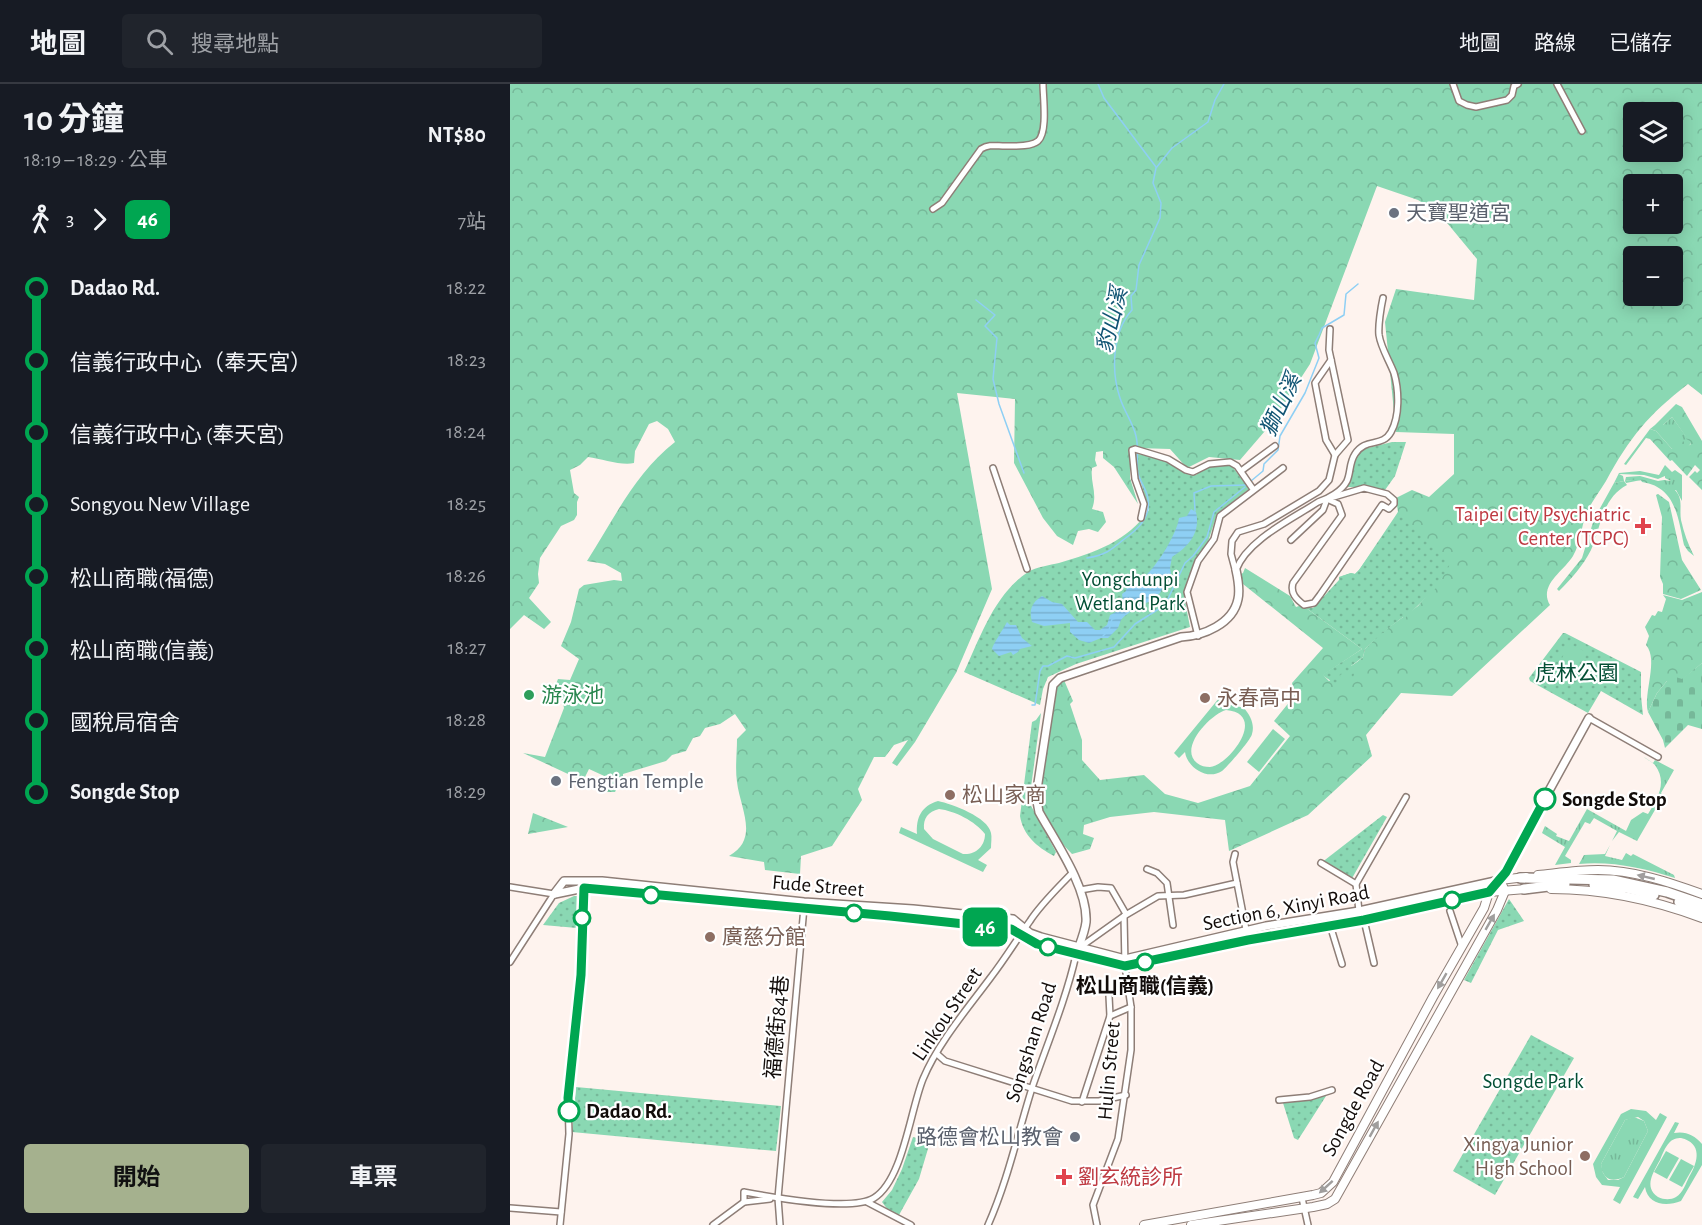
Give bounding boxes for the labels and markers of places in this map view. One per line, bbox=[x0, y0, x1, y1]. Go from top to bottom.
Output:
place label: 天寶聖道宮 bbox=[1406, 202, 1511, 224]
marker: 天寶聖道宮 bbox=[1387, 206, 1401, 220]
place label: Taipei City Psychiatric Center (TCPC) bbox=[1455, 504, 1630, 549]
marker: Taipei City Psychiatric Center (TCPC) bbox=[1634, 517, 1652, 535]
place label: 游泳池 bbox=[541, 684, 604, 706]
place label: 永春高中 bbox=[1217, 687, 1301, 709]
marker: 游泳池 bbox=[522, 688, 536, 702]
marker: 永春高中 bbox=[1198, 691, 1212, 705]
place label: Fengtian Temple bbox=[568, 771, 704, 792]
marker: Fengtian Temple bbox=[549, 774, 563, 788]
place label: 松山家商 bbox=[962, 784, 1046, 806]
marker: 松山家商 bbox=[943, 788, 957, 802]
marker: Songde Stop bbox=[1534, 788, 1556, 810]
place label: Songde Stop bbox=[1562, 789, 1667, 810]
unlabelled marker bbox=[642, 886, 660, 904]
unlabelled marker bbox=[1443, 891, 1461, 909]
unlabelled marker bbox=[845, 904, 863, 922]
unlabelled marker bbox=[573, 909, 591, 927]
place label: 廣慈分館 bbox=[722, 925, 806, 948]
marker: 廣慈分館 bbox=[703, 930, 717, 944]
unlabelled marker bbox=[1039, 938, 1057, 956]
marker: 松山商職(信義) bbox=[1136, 953, 1154, 971]
place label: 松山商職(信義) bbox=[1076, 974, 1214, 997]
marker: Dadao Rd. bbox=[558, 1100, 580, 1122]
place label: Dadao Rd. bbox=[586, 1101, 672, 1122]
place label: 路德會松山教會 bbox=[916, 1126, 1063, 1148]
marker: 路德會松山教會 bbox=[1068, 1130, 1082, 1144]
place label: Xingya Junior High School bbox=[1463, 1134, 1573, 1179]
marker: Xingya Junior High School bbox=[1578, 1149, 1592, 1163]
place label: 劉玄統診所 bbox=[1078, 1166, 1183, 1188]
marker: 劉玄統診所 bbox=[1055, 1168, 1073, 1186]

